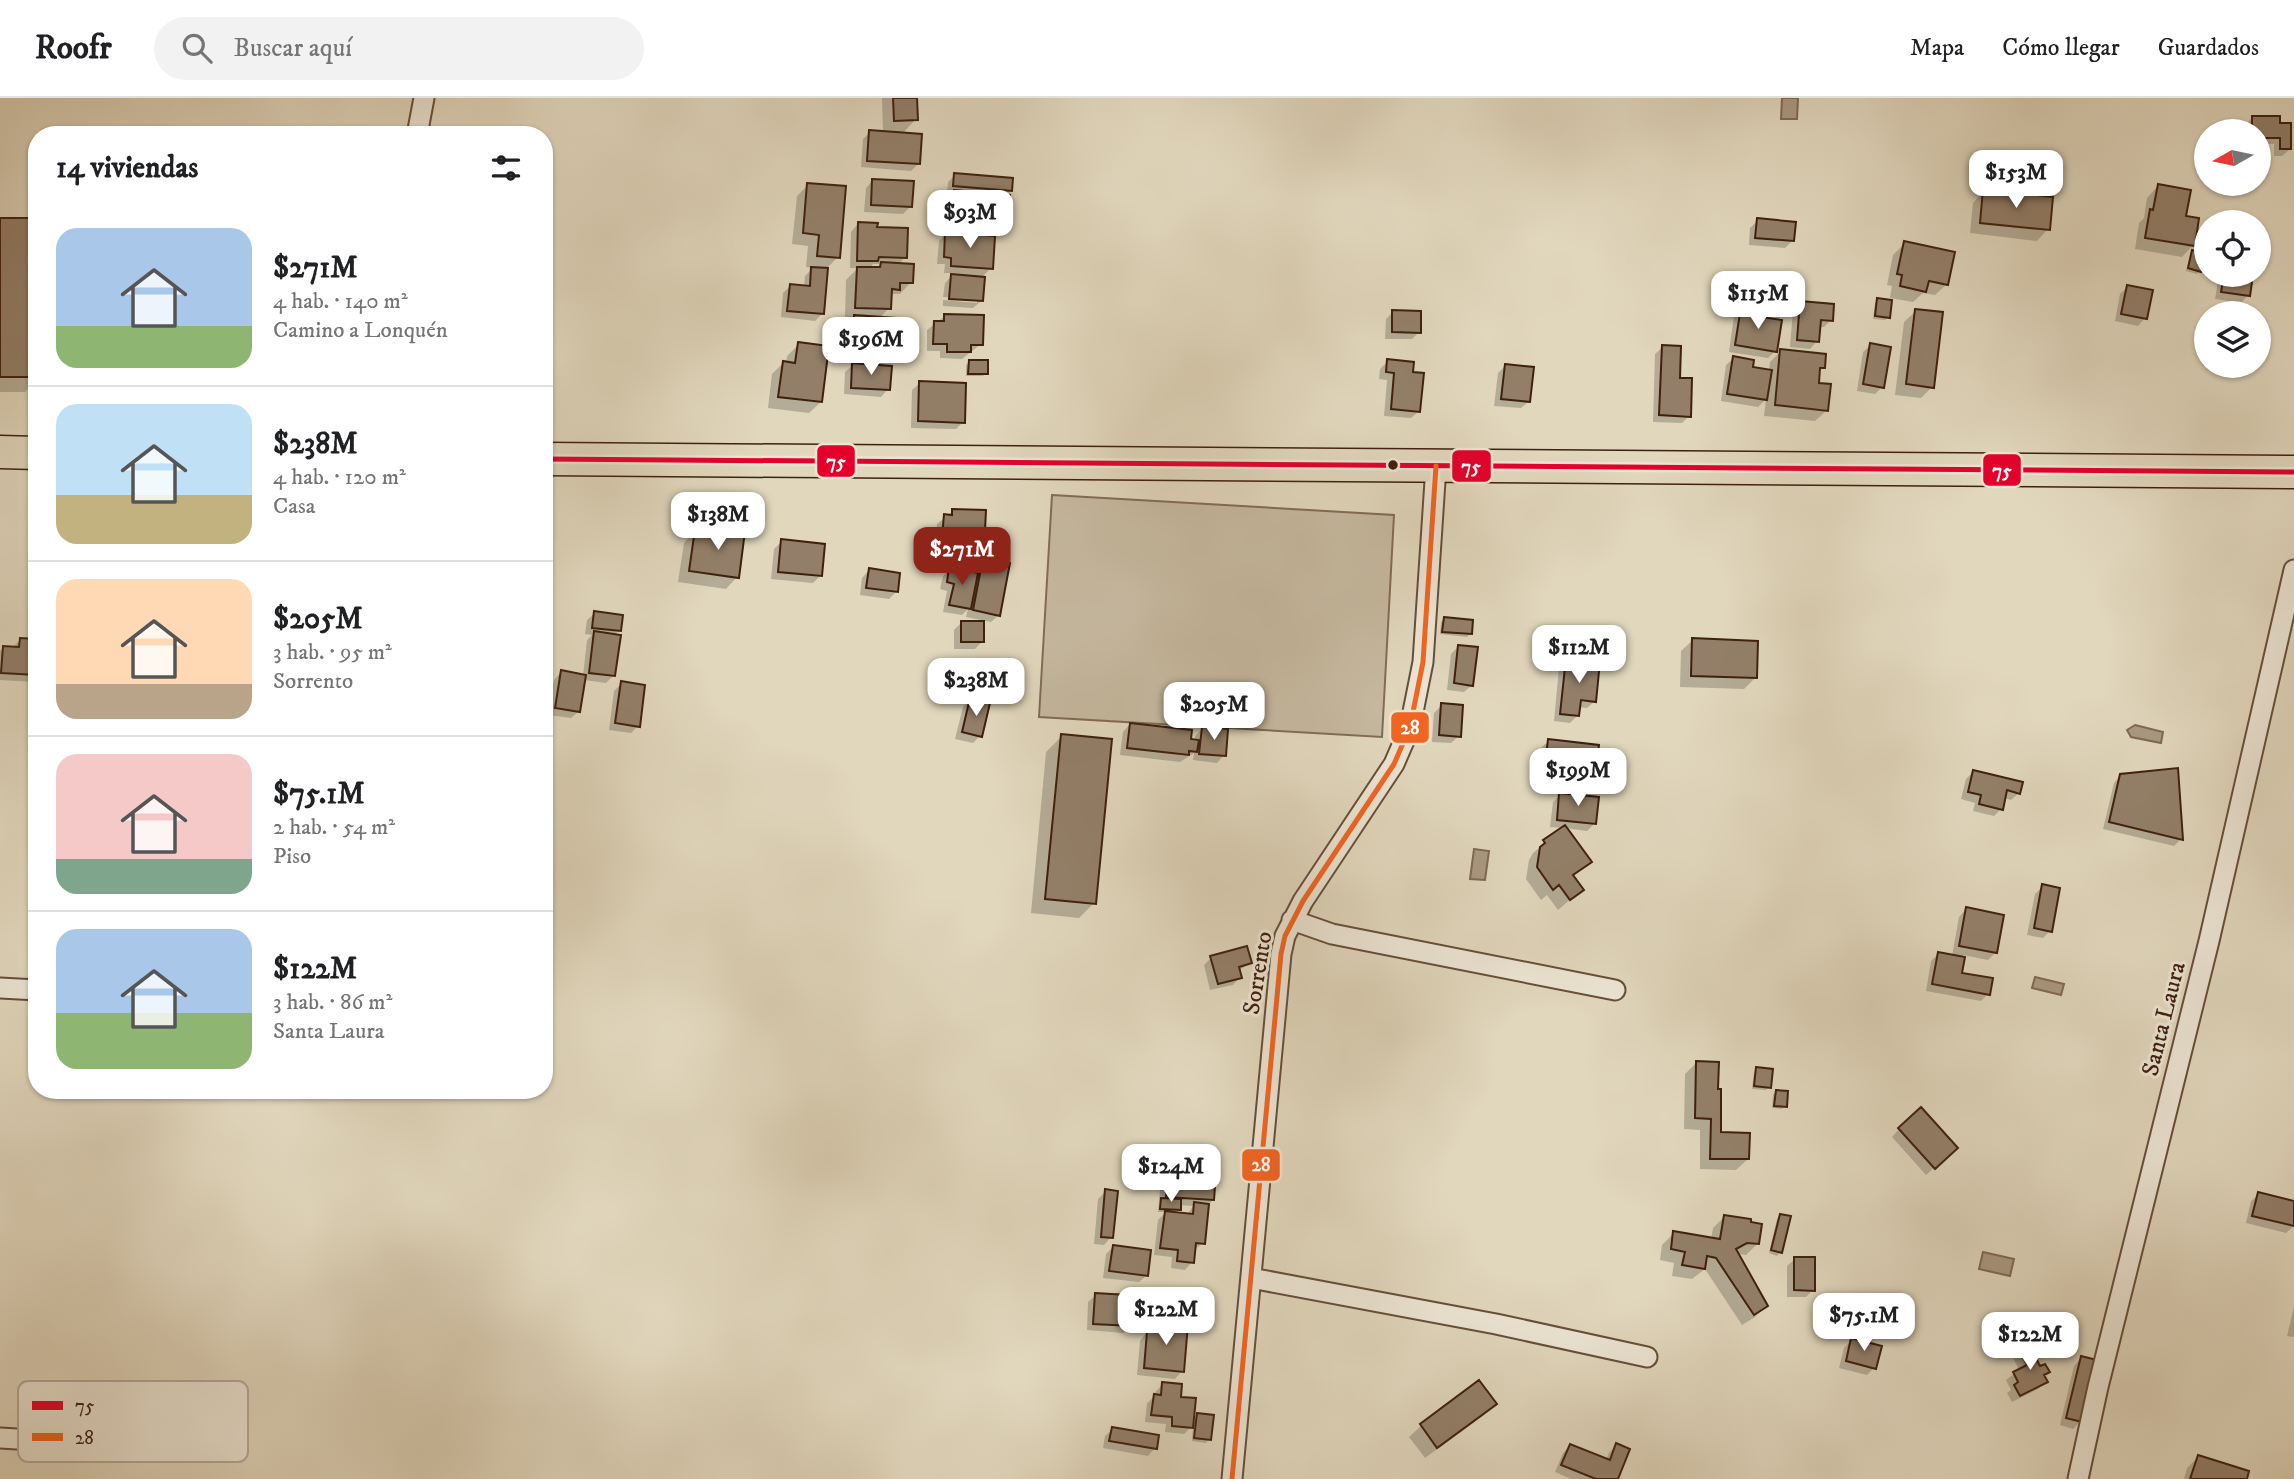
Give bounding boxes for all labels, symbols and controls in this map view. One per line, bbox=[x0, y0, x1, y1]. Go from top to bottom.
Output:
search box bbox=[154, 17, 644, 80]
text: Roofr bbox=[35, 28, 112, 69]
icon: search bbox=[178, 29, 216, 67]
text: Buscar aquí bbox=[234, 32, 352, 65]
text: Mapa bbox=[1910, 33, 1964, 63]
text: Cómo llegar bbox=[2002, 33, 2120, 63]
text: Guardados bbox=[2158, 33, 2259, 63]
north arrow bbox=[2194, 119, 2272, 196]
map controls bbox=[2194, 119, 2271, 378]
icon: filters bbox=[487, 149, 525, 187]
text: 14 viviendas bbox=[56, 150, 198, 187]
pin: $153M bbox=[1967, 150, 2065, 210]
text: $153M bbox=[1985, 158, 2047, 187]
pin: $93M bbox=[929, 190, 1011, 250]
text: $93M bbox=[943, 198, 997, 227]
button: locate bbox=[2194, 210, 2271, 287]
text: $271M bbox=[273, 250, 358, 287]
icon: home bbox=[112, 256, 196, 340]
pin: $115M bbox=[1709, 272, 1807, 331]
text: $115M bbox=[1727, 279, 1789, 308]
text: 4 hab. · 140 m² bbox=[273, 287, 408, 316]
button: layers bbox=[2194, 301, 2271, 378]
text: Camino a Lonquén bbox=[273, 316, 448, 345]
pin: $196M bbox=[822, 317, 920, 377]
text: $196M bbox=[838, 325, 904, 354]
text: $238M bbox=[273, 426, 358, 463]
icon: home bbox=[112, 432, 196, 516]
line badge: 75 bbox=[816, 444, 856, 478]
line badge: 75 bbox=[1451, 449, 1492, 483]
text: 75 bbox=[826, 451, 846, 474]
line badge: 75 bbox=[1982, 453, 2022, 487]
text: 75 bbox=[1461, 456, 1481, 479]
unlabelled marker bbox=[1386, 458, 1400, 472]
text: 75 bbox=[1992, 460, 2012, 483]
text: 4 hab. · 120 m² bbox=[273, 463, 406, 492]
text: Casa bbox=[273, 492, 316, 521]
pin: $138M bbox=[669, 492, 767, 552]
text: $138M bbox=[687, 500, 749, 529]
pin: $271M bbox=[913, 528, 1011, 587]
text: $271M bbox=[930, 535, 994, 564]
text: $205M bbox=[273, 601, 363, 638]
icon: home bbox=[112, 607, 196, 691]
pin: $112M bbox=[1530, 626, 1628, 685]
text: $112M bbox=[1548, 633, 1610, 662]
text: 3 hab. · 95 m² bbox=[273, 638, 392, 667]
pin: $238M bbox=[927, 658, 1025, 718]
text: $238M bbox=[944, 666, 1008, 695]
text: Sorrento bbox=[273, 667, 353, 696]
pin: $205M bbox=[1165, 682, 1263, 742]
text: $205M bbox=[1180, 690, 1248, 719]
line badge: 28 bbox=[1390, 711, 1430, 744]
text: 28 bbox=[1401, 717, 1420, 740]
pin: $199M bbox=[1529, 748, 1627, 808]
text: $199M bbox=[1546, 756, 1610, 785]
text: $75.1M bbox=[273, 776, 365, 813]
icon: home bbox=[112, 782, 196, 866]
text: 2 hab. · 54 m² bbox=[273, 813, 395, 842]
text: Piso bbox=[273, 842, 311, 871]
street label: Sorrento bbox=[1237, 929, 1279, 1017]
text: $122M bbox=[273, 951, 357, 988]
icon: home bbox=[112, 957, 196, 1041]
street label: Santa Laura bbox=[2135, 958, 2193, 1079]
text: 3 hab. · 86 m² bbox=[273, 988, 392, 1017]
text: Santa Laura bbox=[273, 1017, 385, 1046]
pin: $124M bbox=[1122, 1144, 1220, 1204]
line badge: 28 bbox=[1241, 1148, 1281, 1182]
text: $124M bbox=[1138, 1152, 1204, 1181]
text: 28 bbox=[1252, 1154, 1271, 1177]
pin: $122M bbox=[1117, 1288, 1215, 1347]
pin: $75.1M bbox=[1807, 1294, 1921, 1353]
text: $122M bbox=[1134, 1295, 1198, 1324]
text: $75.1M bbox=[1829, 1301, 1899, 1330]
pin: $122M bbox=[1981, 1312, 2079, 1372]
text: $122M bbox=[1998, 1320, 2062, 1349]
legend bbox=[18, 1381, 248, 1462]
text: 75 bbox=[75, 1395, 95, 1418]
text: 28 bbox=[75, 1427, 94, 1450]

